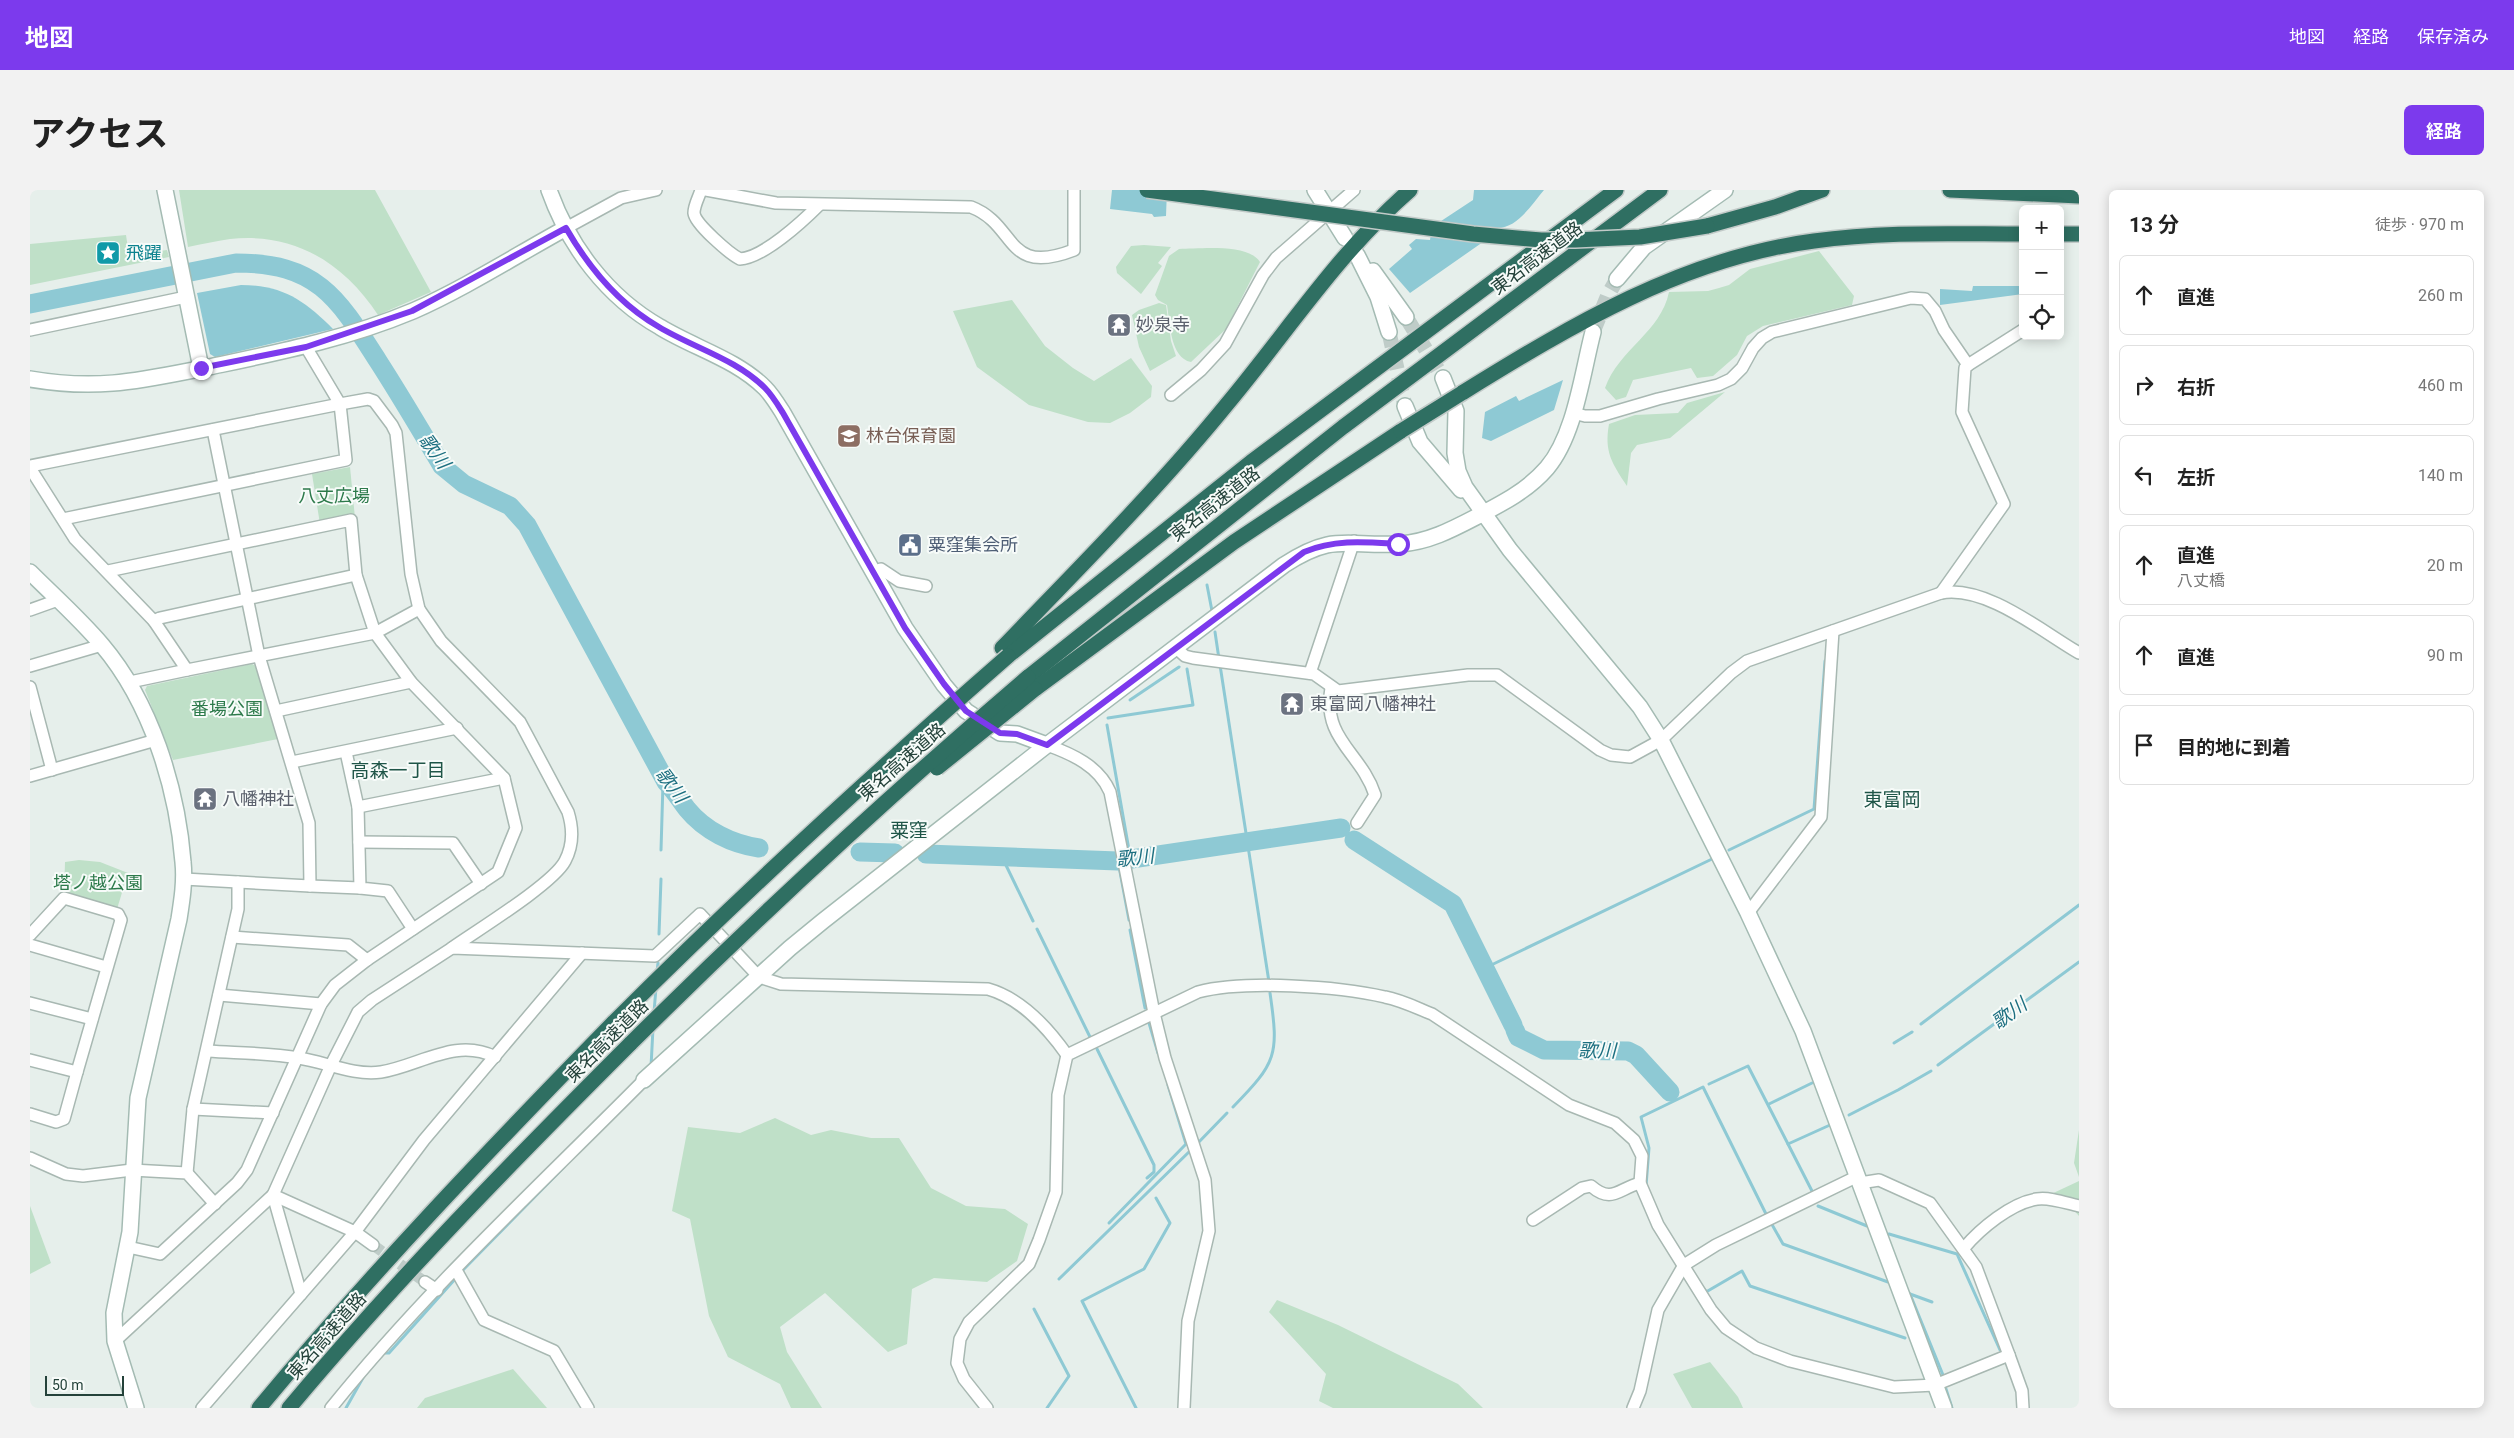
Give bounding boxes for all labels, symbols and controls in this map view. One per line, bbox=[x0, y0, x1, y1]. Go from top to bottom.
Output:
text: 地図 bbox=[25, 24, 73, 52]
text: 地図 bbox=[2289, 26, 2325, 47]
text: 経路 bbox=[2353, 26, 2389, 47]
text: 保存済み bbox=[2417, 26, 2489, 47]
button: 経路 bbox=[2404, 105, 2484, 155]
text: アクセス bbox=[30, 114, 168, 155]
map controls bbox=[2019, 205, 2064, 340]
button: + bbox=[2019, 205, 2064, 250]
text: 13 分 bbox=[2129, 213, 2179, 237]
text: 徒歩 · 970 m bbox=[2375, 215, 2464, 234]
street label: 東名高速道路 bbox=[1487, 217, 1586, 298]
place icon: 飛躍 bbox=[95, 240, 121, 266]
place label: 飛躍 bbox=[126, 242, 162, 263]
button: − bbox=[2019, 250, 2064, 295]
icon: ahead bbox=[2130, 281, 2158, 309]
text: 直進 bbox=[2177, 286, 2215, 309]
text: 260 m bbox=[2418, 286, 2463, 305]
button: locate bbox=[2019, 295, 2064, 340]
temple icon: 妙泉寺 bbox=[1106, 312, 1132, 338]
place label: 妙泉寺 bbox=[1136, 314, 1190, 335]
route end bbox=[190, 357, 213, 380]
icon: right bbox=[2130, 371, 2158, 399]
text: 右折 bbox=[2177, 376, 2215, 399]
text: 460 m bbox=[2418, 376, 2463, 395]
school or university icon: 林台保育園 bbox=[836, 423, 862, 449]
place label: 林台保育園 bbox=[866, 425, 956, 446]
water label: 歌川 bbox=[414, 429, 456, 475]
icon: left bbox=[2130, 461, 2158, 489]
street label: 東名高速道路 bbox=[1166, 462, 1264, 545]
text: 左折 bbox=[2177, 466, 2215, 489]
text: 140 m bbox=[2418, 466, 2463, 485]
park label: 八丈広場 bbox=[298, 485, 370, 506]
public building icon: 粟窪集会所 bbox=[897, 532, 923, 558]
route start bbox=[1387, 533, 1410, 556]
place label: 粟窪集会所 bbox=[928, 534, 1018, 555]
text: 直進 bbox=[2177, 544, 2215, 567]
icon: ahead bbox=[2130, 551, 2158, 579]
text: 20 m bbox=[2427, 556, 2463, 575]
text: 八丈橋 bbox=[2177, 571, 2225, 590]
icon: ahead bbox=[2130, 641, 2158, 669]
text: 直進 bbox=[2177, 646, 2215, 669]
text: 90 m bbox=[2427, 646, 2463, 665]
temple icon: 東富岡八幡神社 bbox=[1279, 691, 1305, 717]
place label: 東富岡八幡神社 bbox=[1310, 693, 1436, 714]
park label: 番場公園 bbox=[191, 698, 263, 719]
street label: 東名高速道路 bbox=[854, 718, 949, 805]
icon: arrive bbox=[2130, 731, 2158, 759]
text: 目的地に到着 bbox=[2177, 736, 2291, 759]
district label: 高森一丁目 bbox=[350, 759, 446, 782]
water label: 歌川 bbox=[651, 763, 693, 809]
temple icon: 八幡神社 bbox=[192, 786, 218, 812]
place label: 八幡神社 bbox=[222, 788, 294, 809]
district label: 東富岡 bbox=[1863, 788, 1921, 811]
district label: 粟窪 bbox=[890, 819, 928, 842]
water label: 歌川 bbox=[1115, 844, 1157, 871]
park label: 塔ノ越公園 bbox=[53, 872, 143, 893]
water label: 歌川 bbox=[1987, 992, 2033, 1034]
street label: 東名高速道路 bbox=[561, 995, 652, 1086]
water label: 歌川 bbox=[1578, 1039, 1618, 1062]
street label: 東名高速道路 bbox=[283, 1288, 370, 1383]
scale bar bbox=[45, 1373, 124, 1396]
text: 50 m bbox=[52, 1377, 84, 1393]

